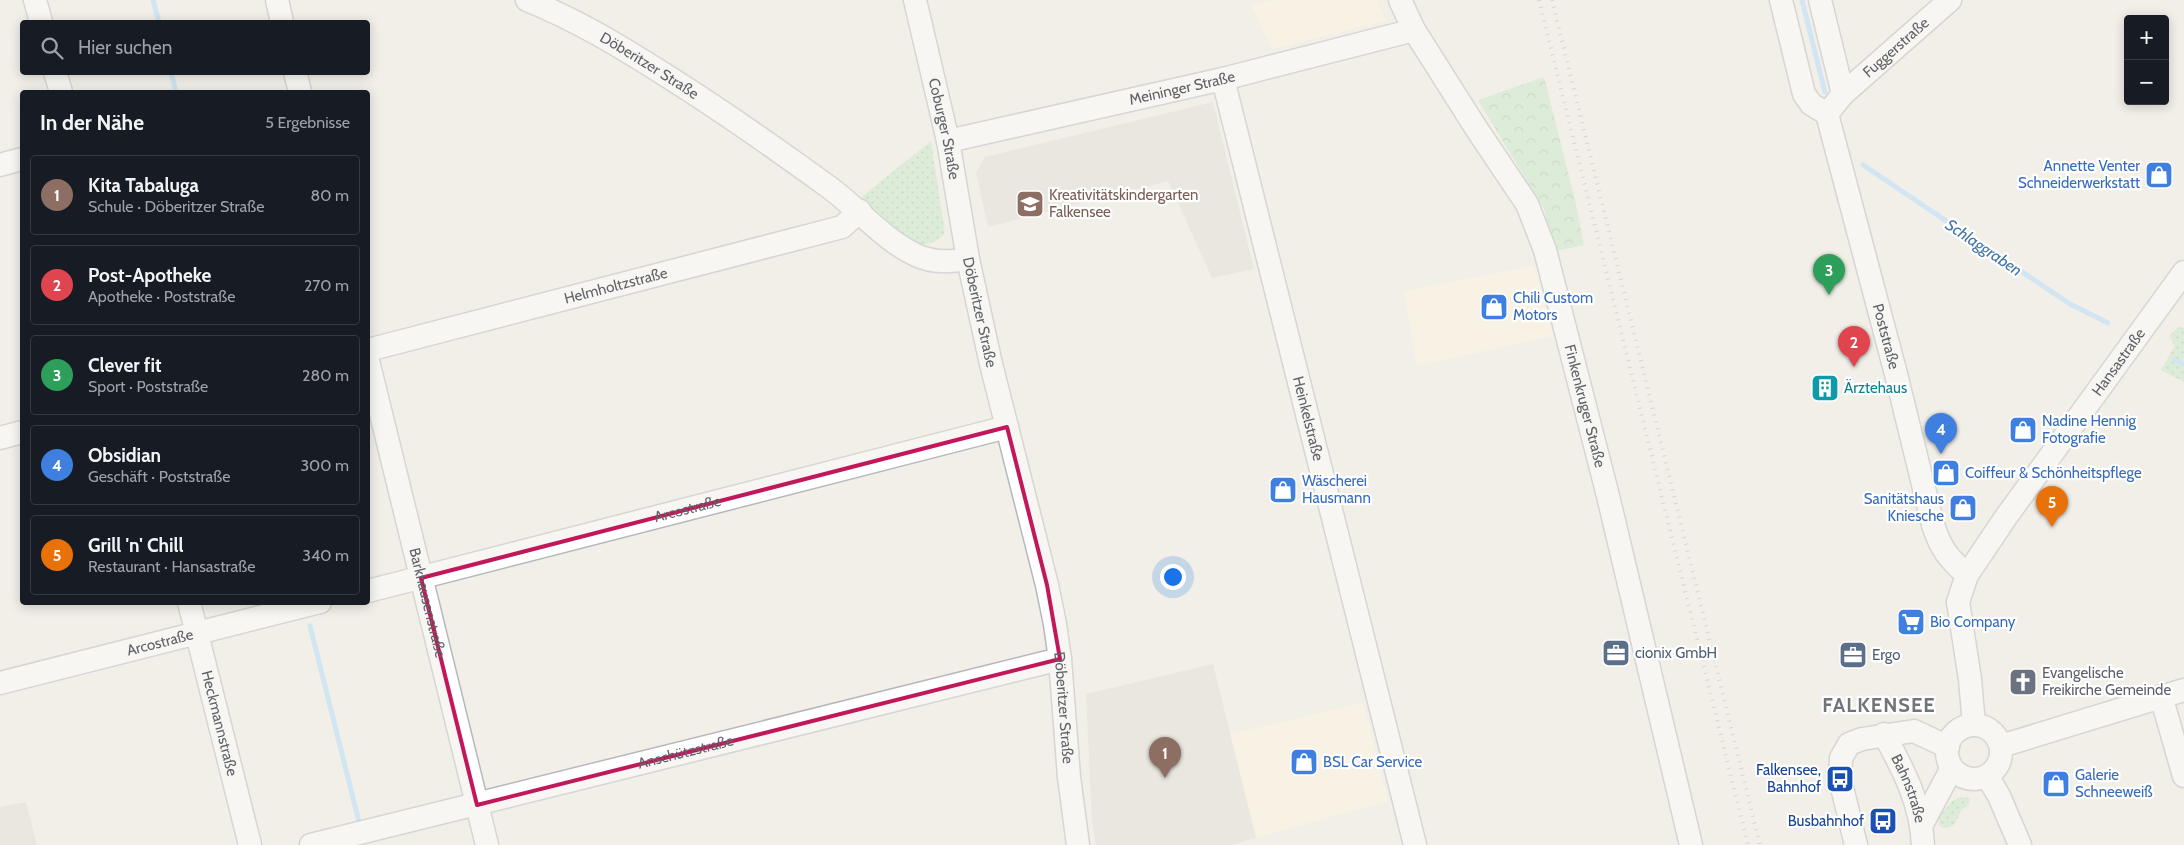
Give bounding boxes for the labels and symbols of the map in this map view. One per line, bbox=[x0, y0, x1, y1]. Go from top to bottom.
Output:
street label: Fuggerstraße bbox=[1859, 14, 1933, 81]
street label: Döberitzer Straße bbox=[597, 28, 702, 103]
street label: Meininger Straße bbox=[1128, 67, 1237, 109]
street label: Coburger Straße bbox=[925, 76, 963, 181]
place label: Annette Venter Schneiderwerkstatt bbox=[2018, 157, 2140, 192]
shop icon: Annette Venter Schneiderwerkstatt bbox=[2144, 160, 2174, 190]
place label: Kreativitätskindergarten Falkensee bbox=[1049, 186, 1198, 221]
school or university icon: Kreativitätskindergarten Falkensee bbox=[1015, 189, 1045, 219]
water label: Schlaggraben bbox=[1942, 215, 2025, 280]
pin: 3 bbox=[1813, 254, 1845, 295]
street label: Döberitzer Straße bbox=[959, 255, 1001, 369]
street label: Helmholtzstraße bbox=[562, 264, 670, 308]
place label: Chili Custom Motors bbox=[1513, 289, 1593, 324]
shop icon: Chili Custom Motors bbox=[1479, 292, 1509, 322]
street label: Poststraße bbox=[1869, 302, 1903, 372]
street label: Hansastraße bbox=[2088, 325, 2149, 399]
pin: 2 bbox=[1838, 326, 1870, 367]
street label: Finkenkruger Straße bbox=[1561, 343, 1609, 470]
building icon: Ärztehaus bbox=[1810, 373, 1840, 403]
street label: Heinkelstraße bbox=[1289, 374, 1327, 463]
place label: Ärztehaus bbox=[1844, 379, 1907, 397]
place label: Nadine Hennig Fotografie bbox=[2042, 412, 2137, 447]
pin: 4 bbox=[1925, 413, 1957, 454]
shop icon: Nadine Hennig Fotografie bbox=[2008, 415, 2038, 445]
shop icon: Coiffeur & Schönheitspflege bbox=[1931, 458, 1961, 488]
place label: Coiffeur & Schönheitspflege bbox=[1965, 464, 2142, 482]
place label: Wäscherei Hausmann bbox=[1302, 472, 1371, 507]
shop icon: Wäscherei Hausmann bbox=[1268, 475, 1298, 505]
pin: 5 bbox=[2036, 486, 2068, 527]
place label: Sanitätshaus Kniesche bbox=[1864, 490, 1944, 525]
street label: Arcostraße bbox=[652, 492, 723, 526]
shop icon: Sanitätshaus Kniesche bbox=[1948, 493, 1978, 523]
street label: Barkhausenstraße bbox=[405, 546, 450, 660]
your location bbox=[1160, 564, 1186, 590]
supermarket icon: Bio Company bbox=[1896, 607, 1926, 637]
place label: Bio Company bbox=[1930, 613, 2016, 631]
street label: Arcostraße bbox=[125, 625, 196, 660]
office icon: cionix GmbH bbox=[1601, 638, 1631, 668]
office icon: Ergo bbox=[1838, 640, 1868, 670]
place label: cionix GmbH bbox=[1635, 644, 1717, 662]
place label: Ergo bbox=[1872, 646, 1901, 664]
street label: Döberitzer Straße bbox=[1050, 650, 1077, 765]
place label: Evangelische Freikirche Gemeinde bbox=[2042, 664, 2171, 699]
church icon: Evangelische Freikirche Gemeinde bbox=[2008, 667, 2038, 697]
street label: Heckmannstraße bbox=[198, 669, 241, 778]
district label: FALKENSEE bbox=[1822, 693, 1936, 717]
street label: Anschützstraße bbox=[636, 731, 736, 773]
pin: 1 bbox=[1149, 737, 1181, 778]
shop icon: BSL Car Service bbox=[1289, 747, 1319, 777]
street label: Bahnstraße bbox=[1887, 751, 1929, 825]
place label: BSL Car Service bbox=[1323, 753, 1423, 771]
place label: Falkensee, Bahnhof bbox=[1756, 761, 1821, 796]
bus stop icon: Falkensee, Bahnhof bbox=[1825, 764, 1855, 794]
place label: Galerie Schneeweiß bbox=[2075, 766, 2153, 801]
shop icon: Galerie Schneeweiß bbox=[2041, 769, 2071, 799]
bus stop icon: Busbahnhof bbox=[1868, 806, 1898, 836]
place label: Busbahnhof bbox=[1788, 812, 1864, 830]

